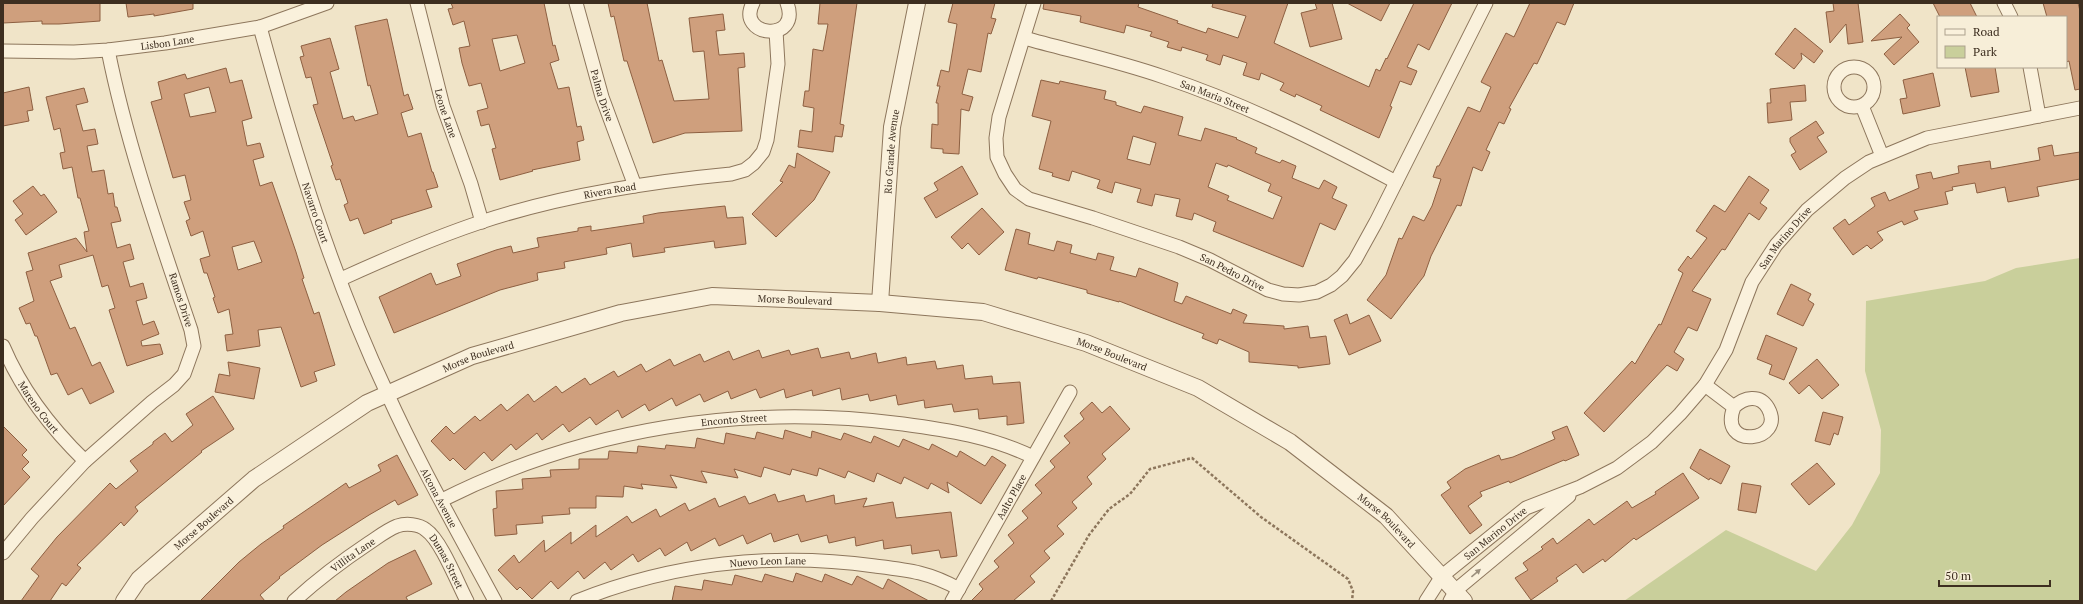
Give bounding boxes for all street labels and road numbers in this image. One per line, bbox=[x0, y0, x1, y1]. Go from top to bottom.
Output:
street label: Lisbon Lane bbox=[140, 32, 195, 52]
street label: Palma Drive bbox=[588, 68, 617, 123]
street label: San Maria Street bbox=[1179, 77, 1252, 116]
street label: Leone Lane bbox=[432, 87, 460, 140]
street label: Rio Grande Avenue bbox=[881, 108, 902, 194]
street label: Rivera Road bbox=[582, 179, 637, 201]
street label: Navarro Court bbox=[300, 181, 332, 245]
street label: San Marino Drive bbox=[1756, 203, 1814, 271]
street label: San Pedro Drive bbox=[1198, 250, 1267, 294]
street label: Ramos Drive bbox=[166, 271, 196, 329]
street label: Morse Boulevard bbox=[757, 291, 833, 308]
street label: Morse Boulevard bbox=[1075, 334, 1149, 374]
street label: Morse Boulevard bbox=[440, 338, 516, 375]
street label: Mareno Court bbox=[15, 379, 62, 436]
street label: Enconto Street bbox=[700, 411, 768, 429]
street label: Alcona Avenue bbox=[418, 466, 460, 530]
street label: Aalto Place bbox=[993, 471, 1029, 522]
street label: Morse Boulevard bbox=[1355, 490, 1419, 551]
street label: Morse Boulevard bbox=[171, 493, 236, 552]
street label: San Marino Drive bbox=[1461, 504, 1529, 562]
street label: Dumas Street bbox=[427, 531, 467, 591]
street label: Villita Lane bbox=[328, 534, 378, 575]
street label: Nuevo Leon Lane bbox=[729, 554, 806, 570]

